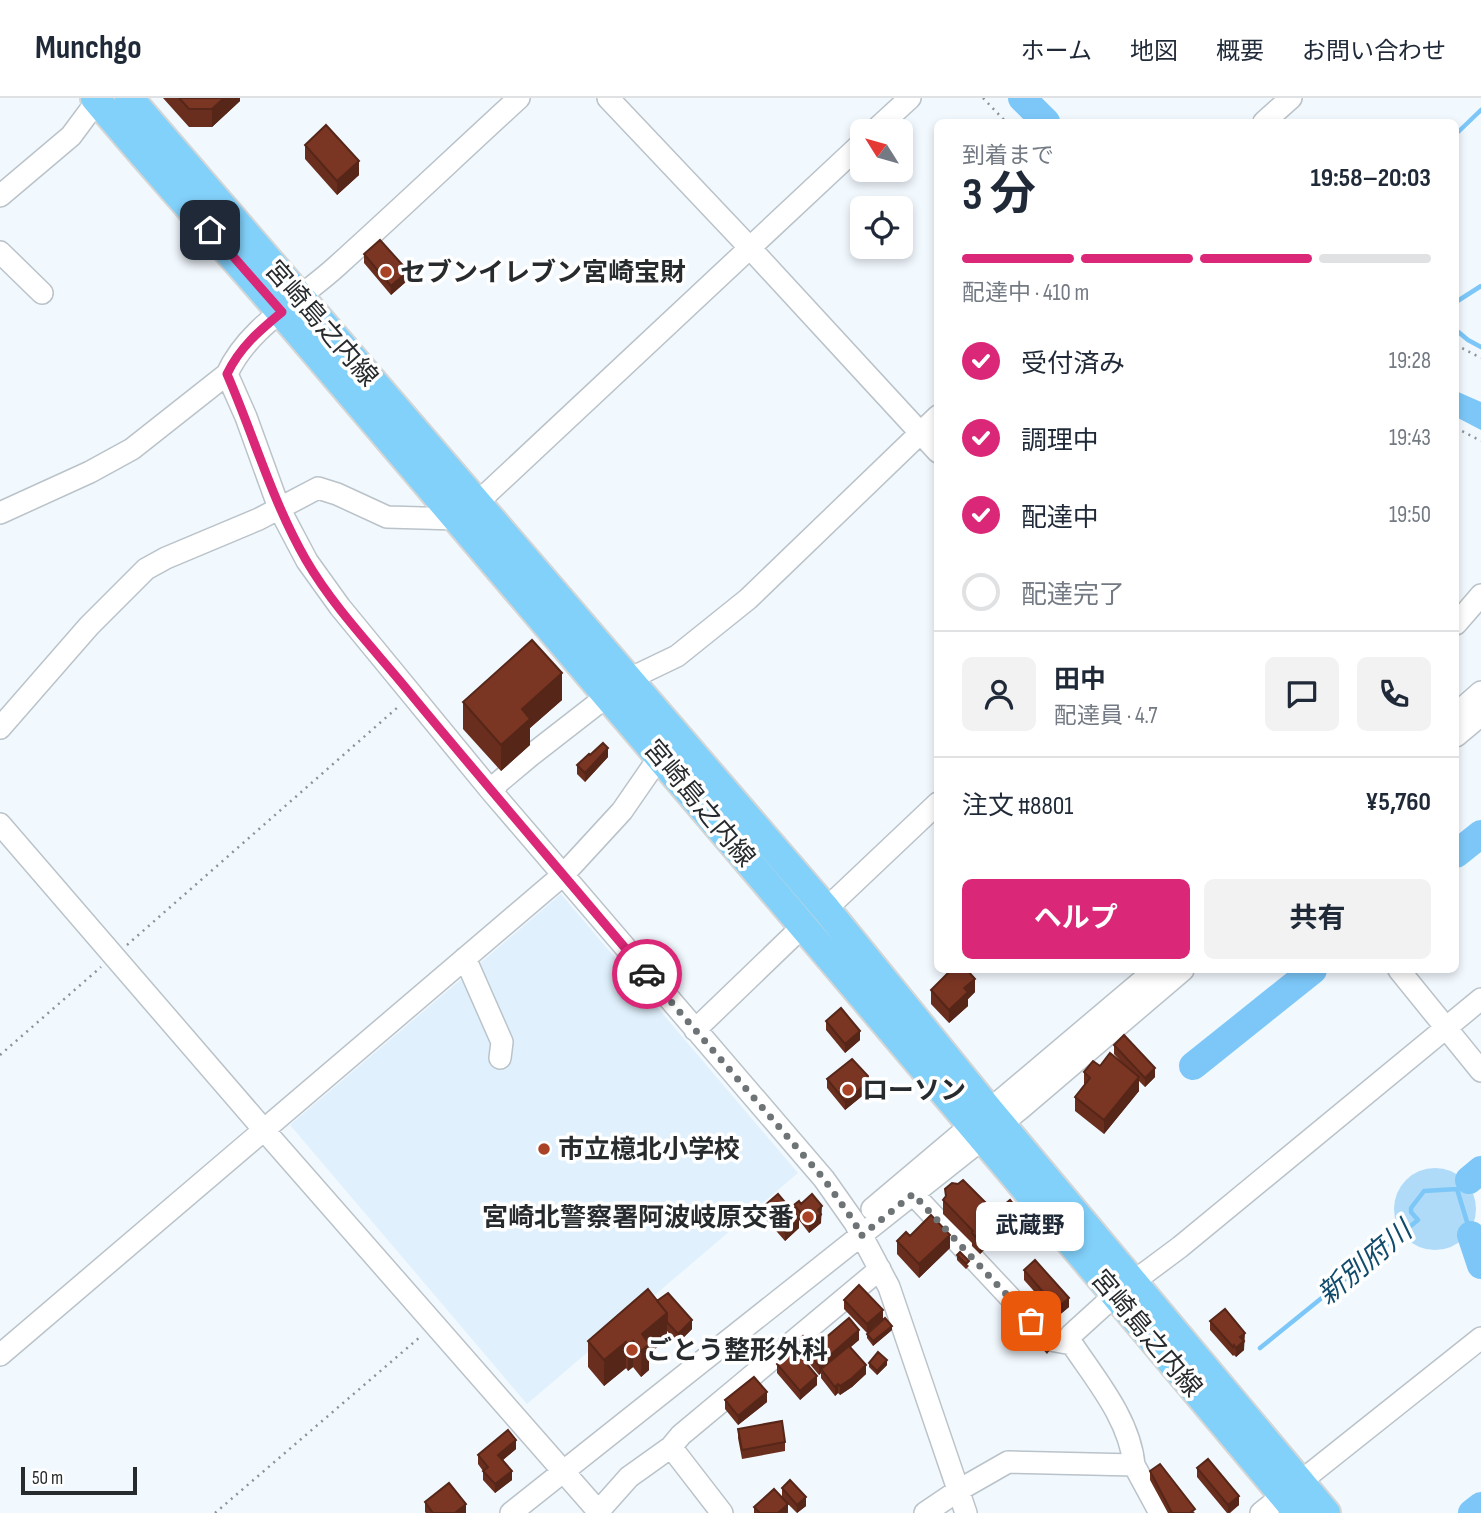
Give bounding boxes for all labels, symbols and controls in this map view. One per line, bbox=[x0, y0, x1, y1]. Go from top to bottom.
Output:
text: Munchgo bbox=[35, 28, 142, 68]
text: ホーム bbox=[1021, 37, 1092, 66]
text: 地図 bbox=[1130, 37, 1178, 66]
text: 概要 bbox=[1216, 37, 1264, 66]
text: お問い合わせ bbox=[1302, 37, 1446, 66]
north arrow bbox=[850, 119, 914, 182]
map controls bbox=[850, 119, 913, 259]
text: 到着まで bbox=[962, 142, 1054, 170]
text: 19:58–20:03 bbox=[1311, 163, 1431, 194]
text: 3 分 bbox=[962, 168, 1036, 223]
button: locate bbox=[850, 196, 913, 259]
pin bbox=[180, 200, 240, 260]
icon: home bbox=[191, 211, 229, 249]
street label: 宮崎島之内線 bbox=[258, 255, 384, 393]
place label: セブンイレブン宮崎宝財 bbox=[400, 258, 686, 289]
marker: セブンイレブン宮崎宝財 bbox=[378, 264, 394, 280]
text: 配達中 · 410 m bbox=[962, 279, 1089, 307]
icon: check bbox=[962, 342, 1000, 380]
text: 19:28 bbox=[1389, 347, 1431, 375]
text: 受付済み bbox=[1021, 349, 1125, 380]
icon: check bbox=[962, 419, 1000, 457]
text: 19:43 bbox=[1389, 424, 1431, 452]
text: 調理中 bbox=[1021, 426, 1099, 457]
icon: check bbox=[962, 496, 1000, 534]
text: 19:50 bbox=[1389, 501, 1431, 529]
text: 配達中 bbox=[1021, 503, 1099, 534]
text: 配達完了 bbox=[1021, 580, 1125, 611]
button: person bbox=[962, 657, 1036, 731]
button: chat bbox=[1265, 657, 1339, 731]
button: phone bbox=[1357, 657, 1431, 731]
text: 田中 bbox=[1054, 665, 1106, 696]
text: 配達員 · 4.7 bbox=[1054, 702, 1157, 730]
street label: 宮崎島之内線 bbox=[637, 734, 761, 874]
text: ¥5,760 bbox=[1365, 787, 1431, 818]
text: 注文 #8801 bbox=[962, 791, 1073, 822]
button: ヘルプ bbox=[962, 879, 1190, 959]
button: 共有 bbox=[1204, 879, 1431, 959]
courier bbox=[612, 939, 682, 1009]
icon: car bbox=[628, 955, 666, 993]
place label: ローソン bbox=[862, 1076, 966, 1107]
marker: ローソン bbox=[840, 1082, 856, 1098]
place label: 市立檍北小学校 bbox=[558, 1135, 740, 1166]
marker: 市立檍北小学校 bbox=[536, 1141, 552, 1157]
callout: 武蔵野 bbox=[977, 1202, 1085, 1251]
place label: 宮崎北警察署阿波岐原交番 bbox=[482, 1203, 794, 1234]
marker: 宮崎北警察署阿波岐原交番 bbox=[800, 1209, 816, 1225]
text: 武蔵野 bbox=[996, 1212, 1065, 1240]
water label: 新別府川 bbox=[1311, 1213, 1421, 1312]
street label: 宮崎島之内線 bbox=[1084, 1264, 1208, 1404]
pin bbox=[1001, 1291, 1061, 1351]
icon: bag bbox=[1012, 1302, 1050, 1340]
place label: ごとう整形外科 bbox=[646, 1336, 828, 1367]
marker: ごとう整形外科 bbox=[624, 1342, 640, 1358]
scale bar bbox=[21, 1464, 136, 1496]
text: 50 m bbox=[32, 1467, 63, 1490]

